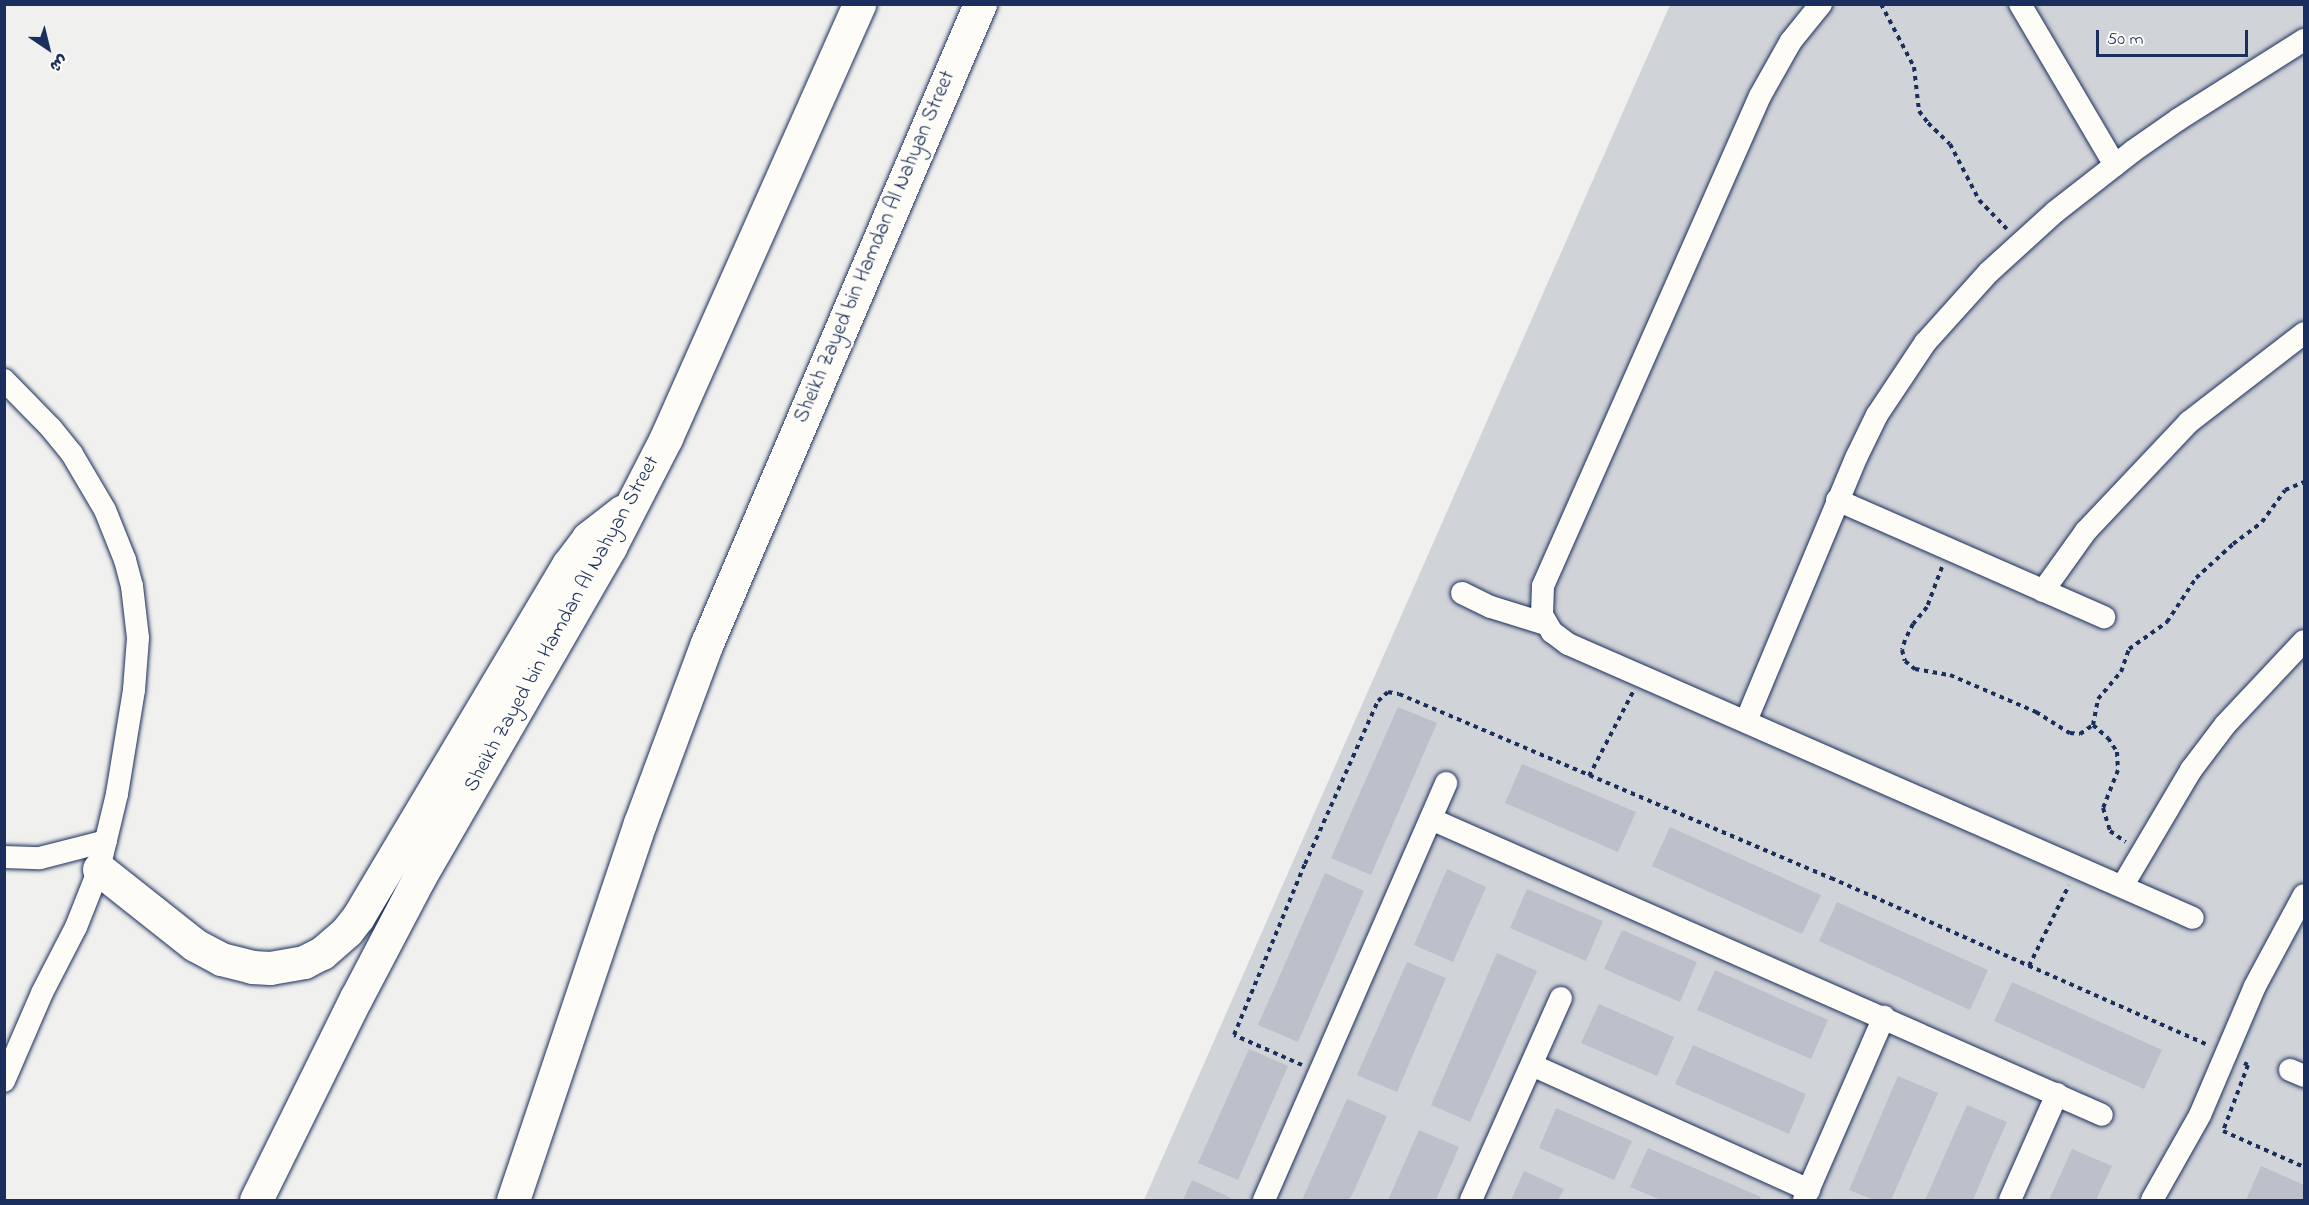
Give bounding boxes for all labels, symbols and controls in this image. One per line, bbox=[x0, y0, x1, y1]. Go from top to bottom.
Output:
north arrow bbox=[18, 18, 78, 78]
scale bar bbox=[2099, 18, 2250, 56]
text: 50 m bbox=[2107, 27, 2144, 53]
text: ش bbox=[44, 48, 72, 78]
street label: Sheikh Zayed bin Hamdan Al Nahyan Street bbox=[789, 67, 961, 427]
street label: Sheikh Zayed bin Hamdan Al Nahyan Street bbox=[459, 452, 665, 796]

